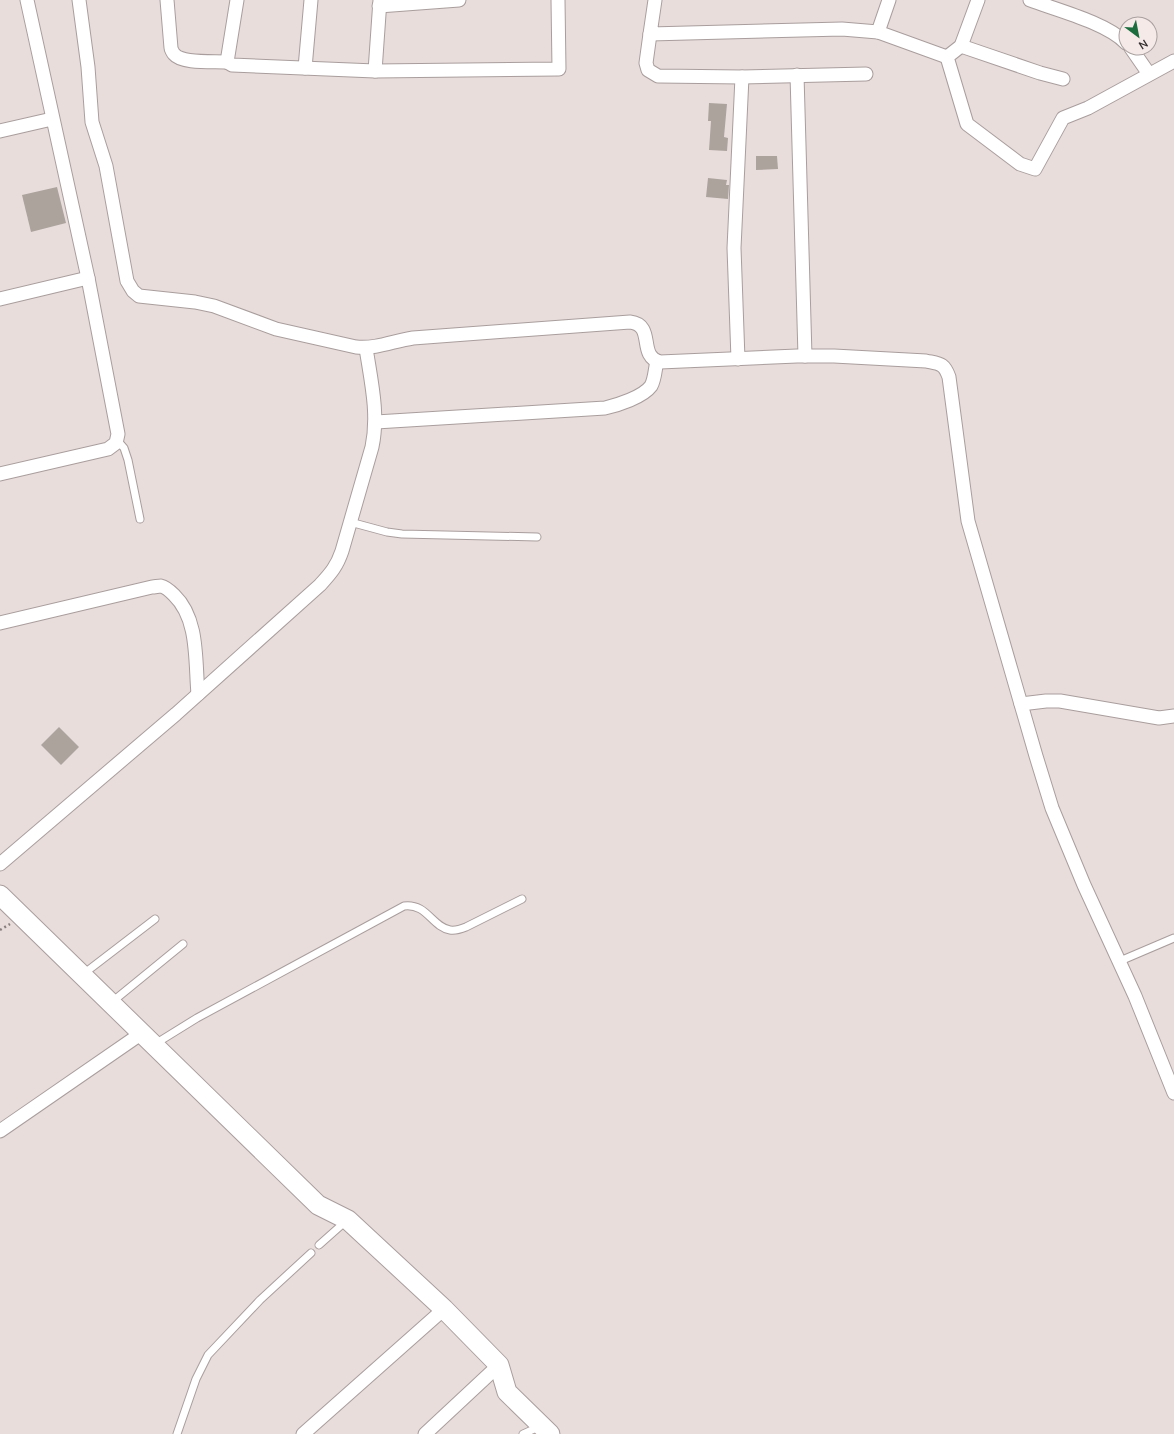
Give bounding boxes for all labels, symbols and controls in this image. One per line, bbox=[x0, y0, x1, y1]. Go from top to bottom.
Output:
north arrow bbox=[1118, 16, 1158, 56]
text: N bbox=[1136, 36, 1151, 53]

